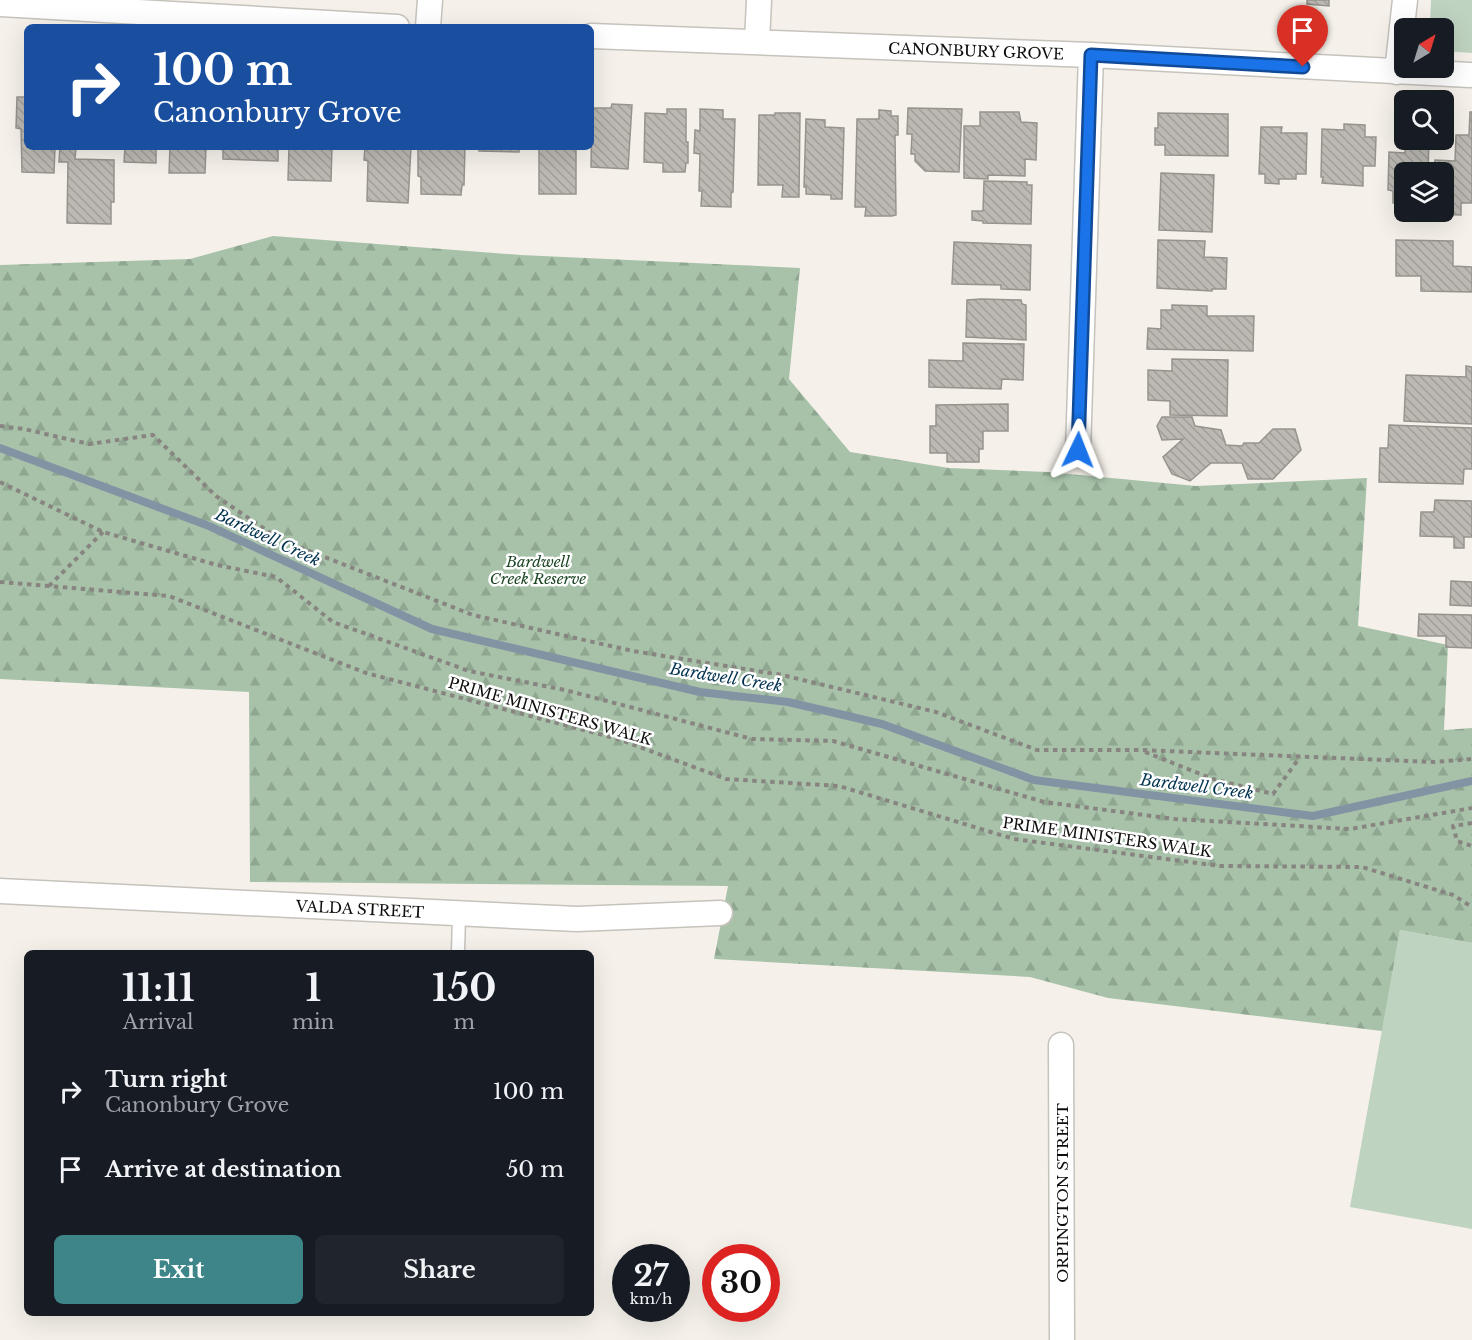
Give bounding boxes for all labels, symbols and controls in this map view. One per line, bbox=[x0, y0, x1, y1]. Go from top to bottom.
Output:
pin bbox=[1277, 5, 1328, 67]
icon: arrive bbox=[1286, 14, 1319, 47]
north arrow bbox=[1394, 18, 1454, 78]
map controls bbox=[1394, 18, 1454, 222]
street label: CANONBURY GROVE bbox=[888, 38, 1064, 64]
text: 100 m bbox=[153, 44, 292, 96]
icon: right bbox=[54, 48, 132, 126]
button: search bbox=[1394, 90, 1454, 150]
text: Canonbury Grove bbox=[153, 96, 402, 129]
button: layers bbox=[1394, 162, 1454, 222]
position arrow bbox=[1046, 418, 1110, 482]
water label: Bardwell Creek bbox=[211, 503, 324, 570]
park label: Bardwell Creek Reserve bbox=[490, 552, 586, 588]
water label: Bardwell Creek bbox=[667, 658, 784, 696]
street label: PRIME MINISTERS WALK bbox=[446, 673, 654, 749]
water label: Bardwell Creek bbox=[1138, 769, 1255, 803]
street label: PRIME MINISTERS WALK bbox=[1001, 813, 1213, 861]
street label: VALDA STREET bbox=[294, 896, 425, 922]
text: 11:11 bbox=[122, 966, 195, 1011]
text: 1 bbox=[306, 966, 321, 1011]
text: 150 bbox=[432, 966, 496, 1011]
text: Arrival bbox=[123, 1010, 194, 1034]
text: min bbox=[292, 1010, 334, 1034]
text: m bbox=[453, 1010, 475, 1034]
text: Turn right bbox=[105, 1066, 227, 1093]
icon: right bbox=[54, 1075, 87, 1108]
text: 100 m bbox=[493, 1078, 564, 1105]
text: Canonbury Grove bbox=[105, 1093, 289, 1117]
street label: ORPINGTON STREET bbox=[1053, 1103, 1072, 1283]
icon: arrive bbox=[54, 1153, 87, 1186]
text: Arrive at destination bbox=[105, 1156, 342, 1183]
text: 50 m bbox=[506, 1156, 564, 1183]
button: Exit bbox=[54, 1235, 303, 1304]
button: Share bbox=[315, 1235, 564, 1304]
speed limit sign: 30 bbox=[702, 1244, 780, 1322]
text: 27 bbox=[633, 1257, 669, 1294]
text: km/h bbox=[630, 1289, 672, 1308]

